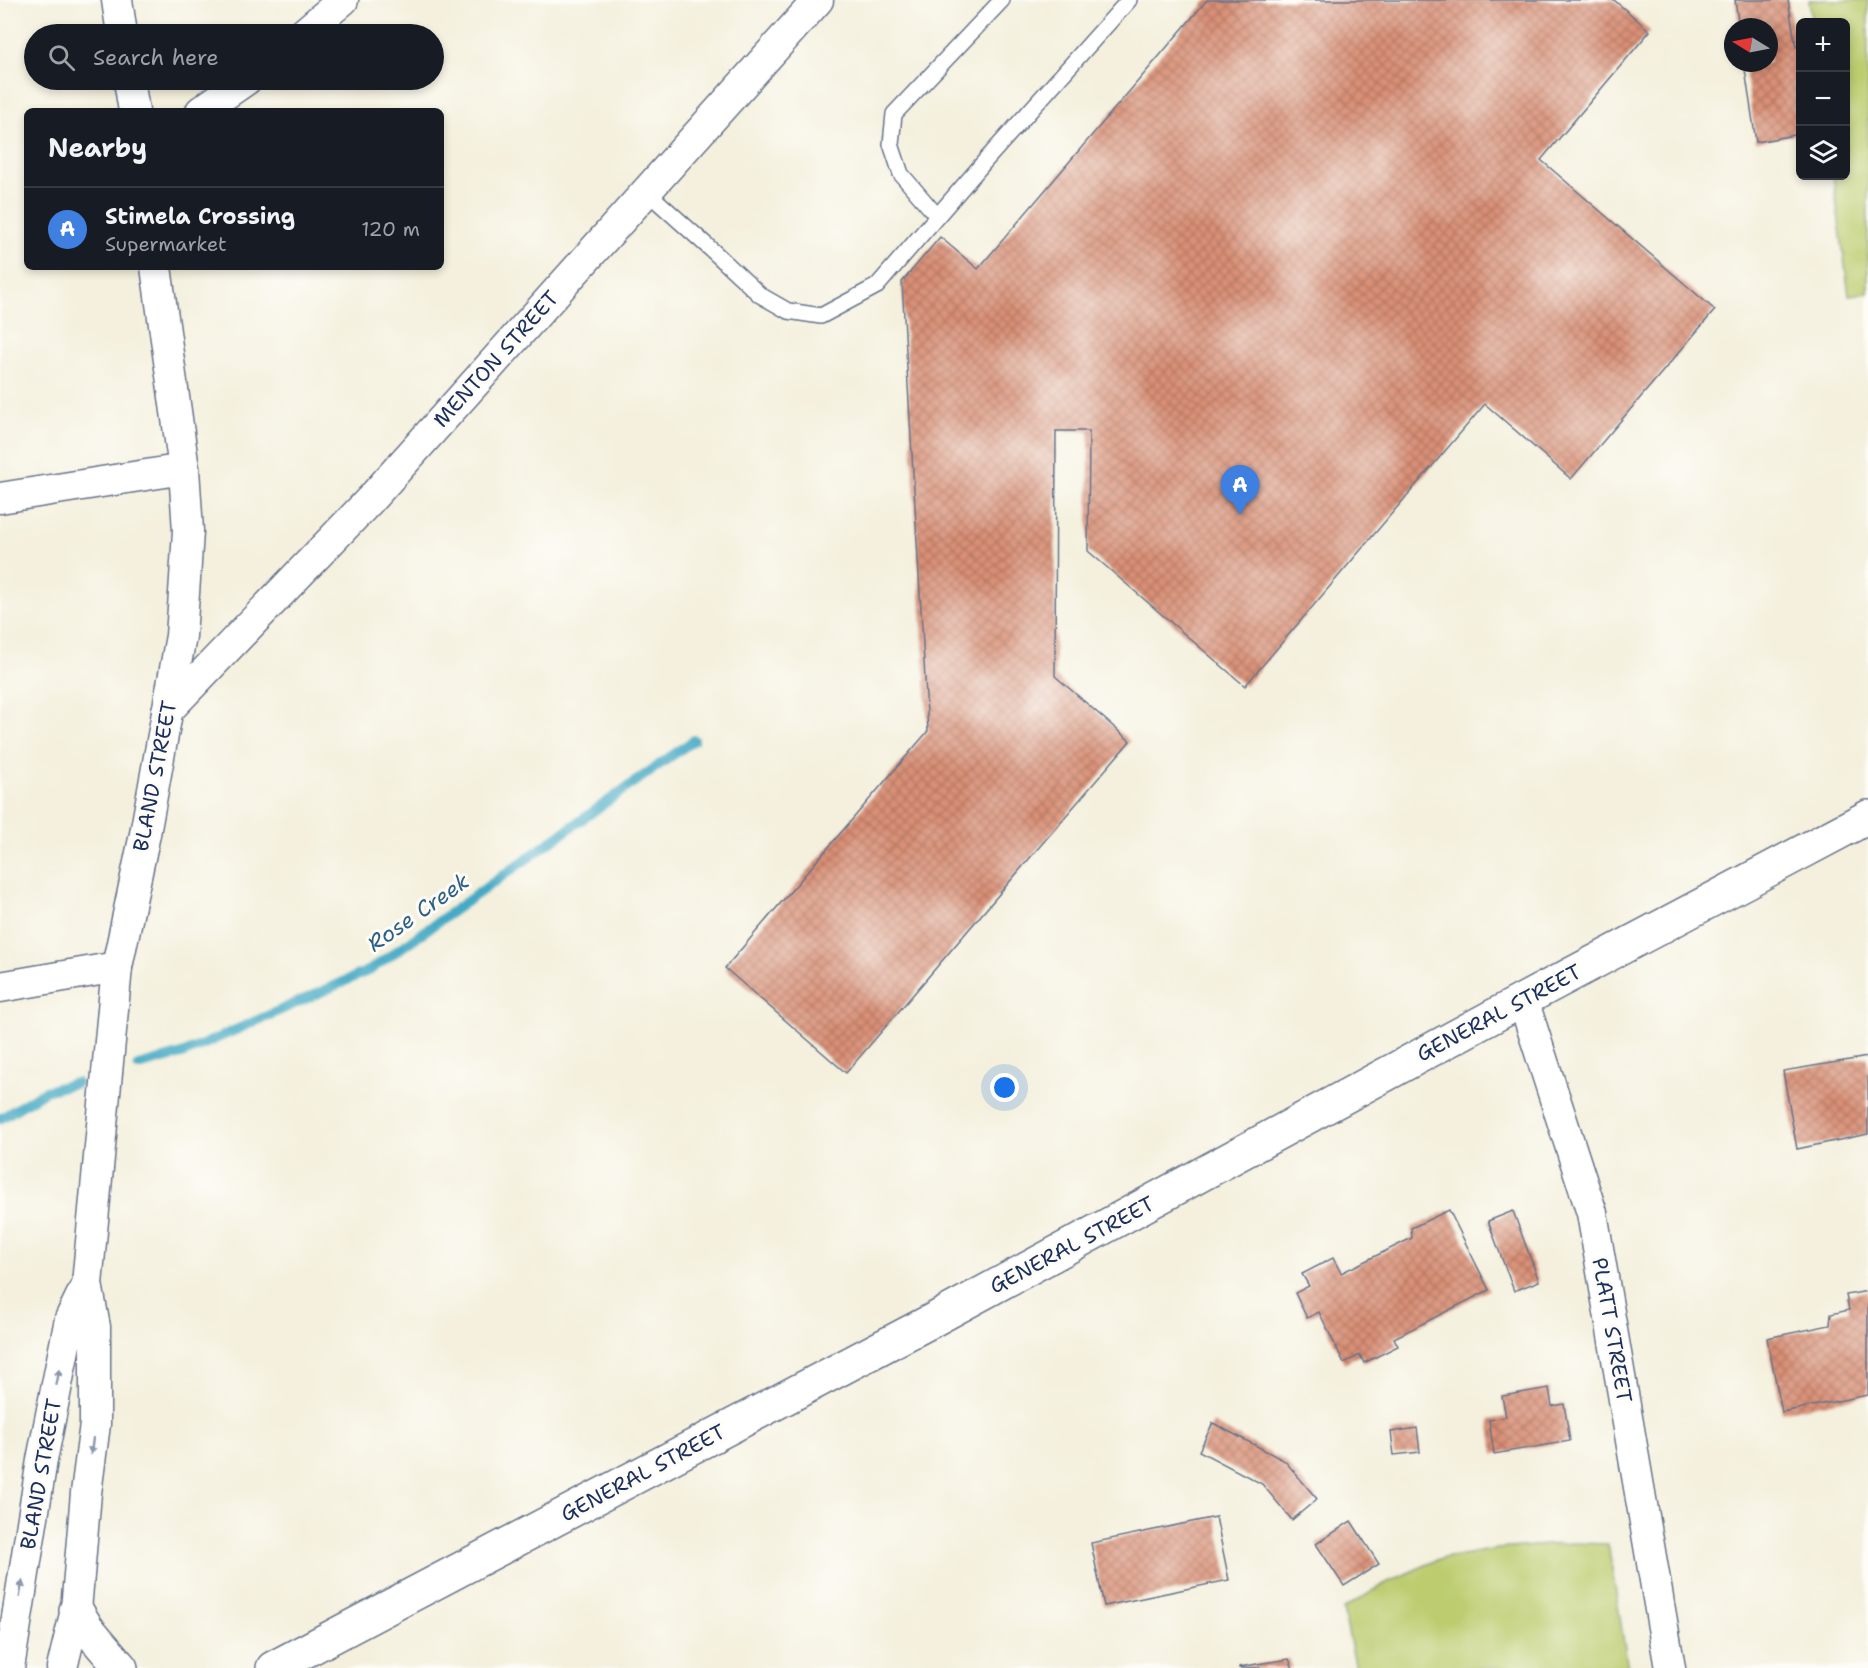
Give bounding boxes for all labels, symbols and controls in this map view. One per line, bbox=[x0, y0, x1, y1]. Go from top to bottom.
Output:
north arrow bbox=[1724, 18, 1778, 72]
map controls bbox=[1796, 18, 1850, 180]
button: + bbox=[1796, 18, 1850, 72]
search box bbox=[24, 24, 444, 90]
icon: search bbox=[45, 41, 78, 74]
text: Search here bbox=[93, 43, 219, 72]
button: − bbox=[1796, 72, 1850, 126]
button: layers bbox=[1796, 126, 1850, 180]
text: Nearby bbox=[48, 130, 147, 165]
text: Stimela Crossing bbox=[105, 202, 295, 231]
text: A bbox=[60, 216, 75, 242]
text: 120 m bbox=[361, 216, 420, 242]
text: Supermarket bbox=[105, 231, 227, 257]
street label: MENTON STREET bbox=[427, 285, 565, 433]
pin: A bbox=[1220, 466, 1260, 515]
street label: BLAND STREET bbox=[127, 698, 183, 854]
water label: Rose Creek bbox=[361, 866, 475, 958]
street label: GENERAL STREET bbox=[1412, 958, 1586, 1068]
your location bbox=[990, 1073, 1019, 1102]
street label: GENERAL STREET bbox=[985, 1190, 1159, 1300]
street label: PLATT STREET bbox=[1585, 1255, 1639, 1405]
one-way arrow bbox=[54, 1367, 63, 1386]
street label: BLAND STREET bbox=[14, 1396, 68, 1552]
street label: GENERAL STREET bbox=[556, 1418, 730, 1528]
one-way arrow bbox=[87, 1437, 97, 1456]
one-way arrow bbox=[16, 1580, 25, 1599]

